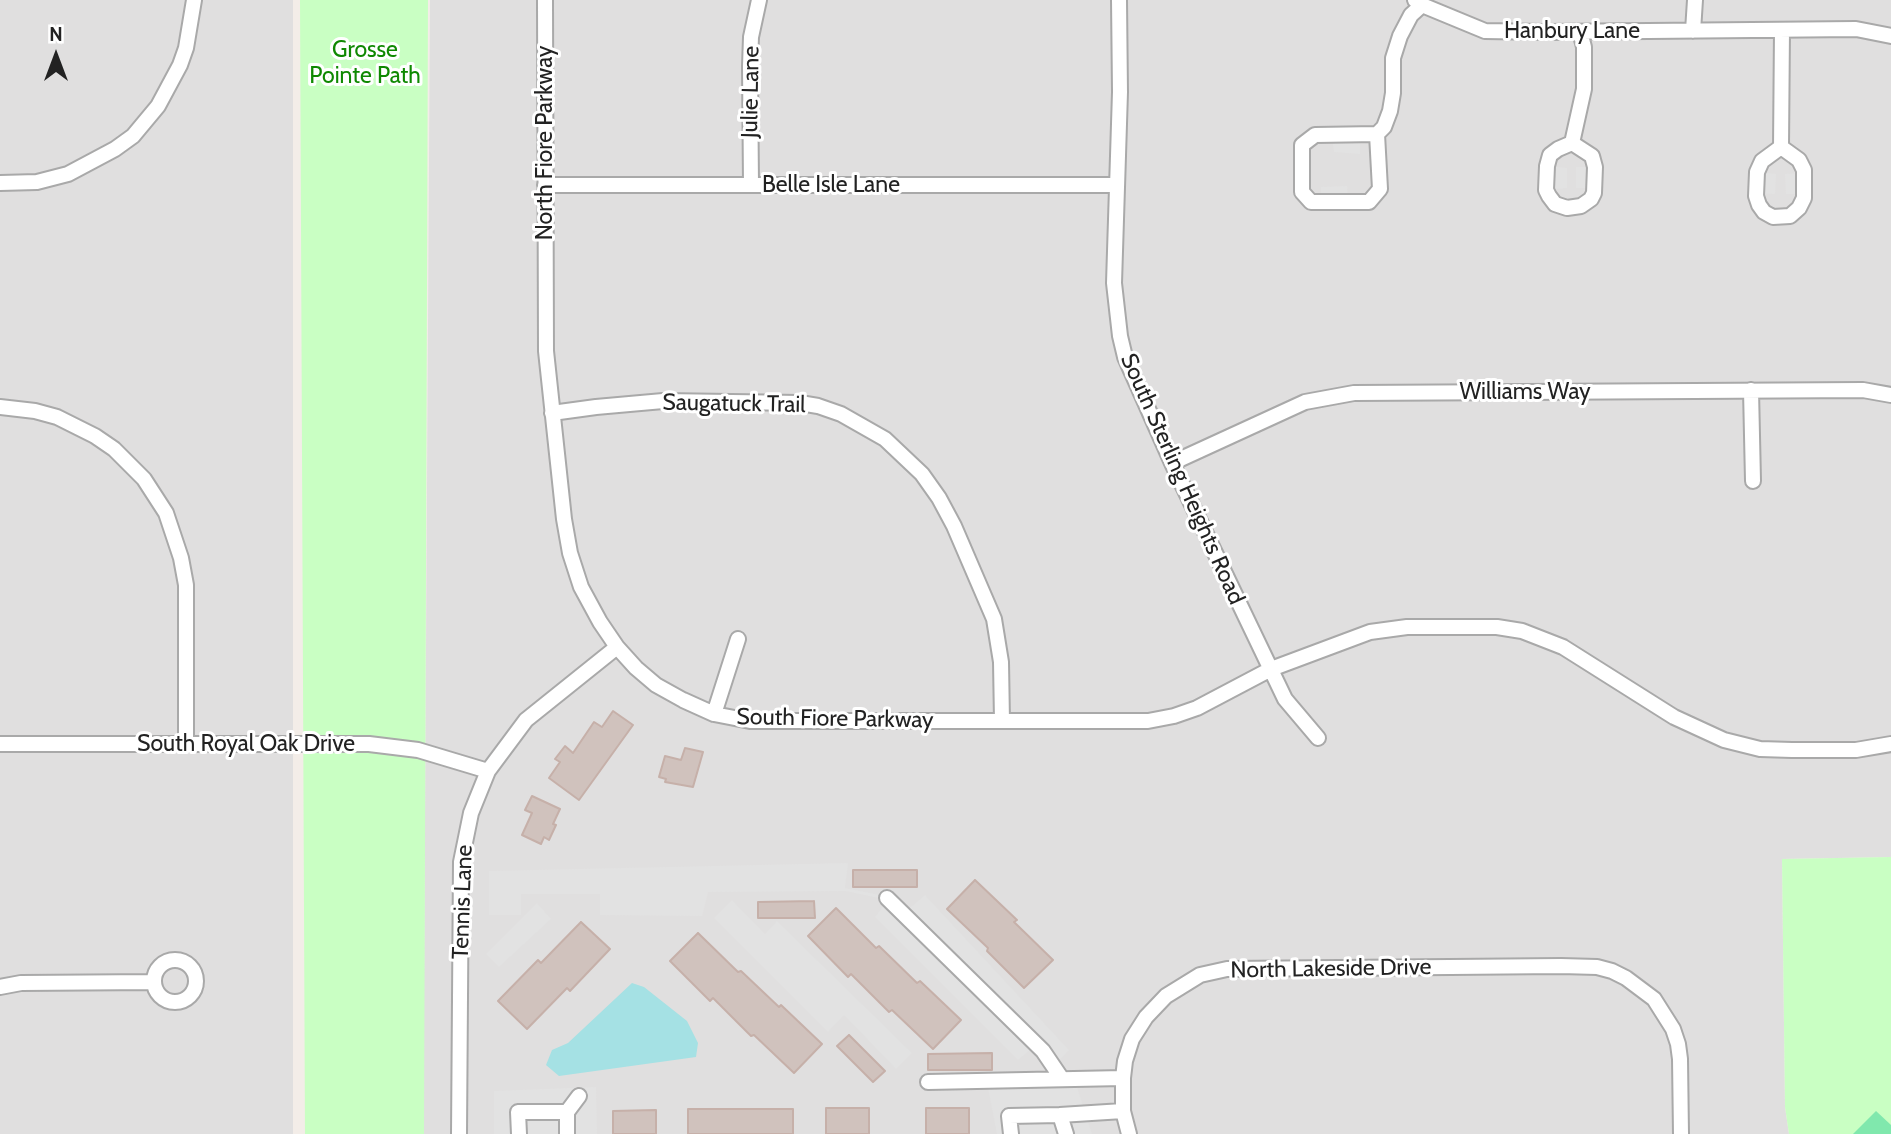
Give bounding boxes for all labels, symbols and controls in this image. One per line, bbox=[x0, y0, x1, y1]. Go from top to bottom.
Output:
street label: Hanbury Lane bbox=[1504, 17, 1640, 45]
north arrow bbox=[21, 21, 91, 91]
text: N bbox=[49, 23, 63, 46]
park label: Grosse Pointe Path bbox=[309, 36, 421, 90]
street label: North Fiore Parkway bbox=[531, 46, 559, 240]
street label: Julie Lane bbox=[736, 46, 766, 138]
street label: Belle Isle Lane bbox=[762, 171, 900, 199]
street label: South Sterling Heights Road bbox=[1114, 349, 1250, 609]
street label: Williams Way bbox=[1459, 378, 1591, 406]
street label: Saugatuck Trail bbox=[662, 389, 806, 419]
street label: South Fiore Parkway bbox=[736, 703, 934, 735]
street label: South Royal Oak Drive bbox=[137, 730, 355, 758]
street label: Tennis Lane bbox=[447, 844, 479, 960]
street label: North Lakeside Drive bbox=[1230, 953, 1432, 985]

